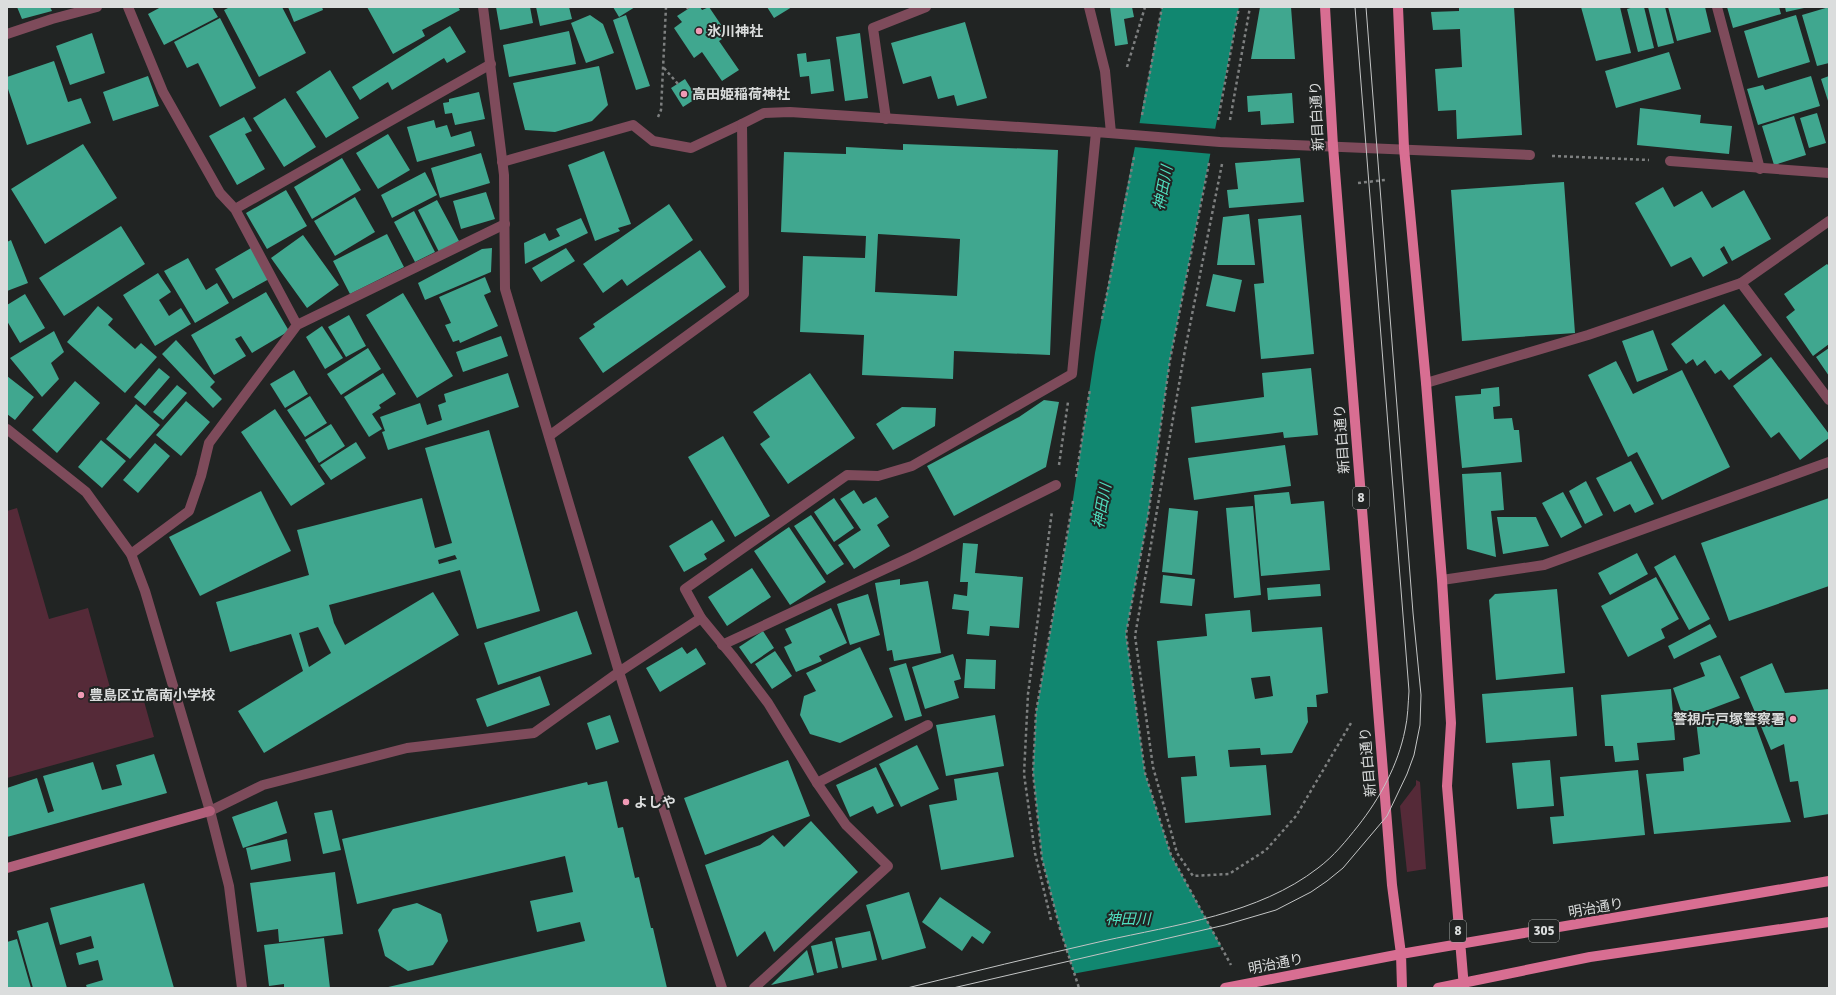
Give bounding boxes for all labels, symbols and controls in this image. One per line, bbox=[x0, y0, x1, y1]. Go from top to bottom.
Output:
place label: 氷川神社 bbox=[707, 23, 763, 40]
marker: 氷川神社 bbox=[694, 26, 704, 36]
street label: 新目白通り bbox=[1307, 81, 1327, 151]
place label: 高田姫稲荷神社 bbox=[692, 86, 790, 103]
marker: 高田姫稲荷神社 bbox=[679, 89, 689, 99]
water label: 神田川 bbox=[1150, 162, 1177, 212]
street label: 新目白通り bbox=[1331, 403, 1353, 475]
water label: 神田川 bbox=[1089, 480, 1115, 530]
road number: 8 bbox=[1353, 487, 1369, 509]
place label: 豊島区立高南小学校 bbox=[89, 687, 215, 704]
marker: 豊島区立高南小学校 bbox=[76, 690, 86, 700]
place label: 警視庁戸塚警察署 bbox=[1673, 711, 1785, 728]
marker: 警視庁戸塚警察署 bbox=[1788, 714, 1798, 724]
street label: 新目白通り bbox=[1356, 726, 1380, 798]
place label: よしや bbox=[634, 794, 676, 811]
marker: よしや bbox=[621, 797, 631, 807]
street label: 明治通り bbox=[1567, 895, 1625, 921]
water label: 神田川 bbox=[1105, 910, 1152, 928]
road number: 8 bbox=[1450, 920, 1466, 942]
road number: 305 bbox=[1529, 920, 1559, 942]
street label: 明治通り bbox=[1247, 950, 1305, 978]

